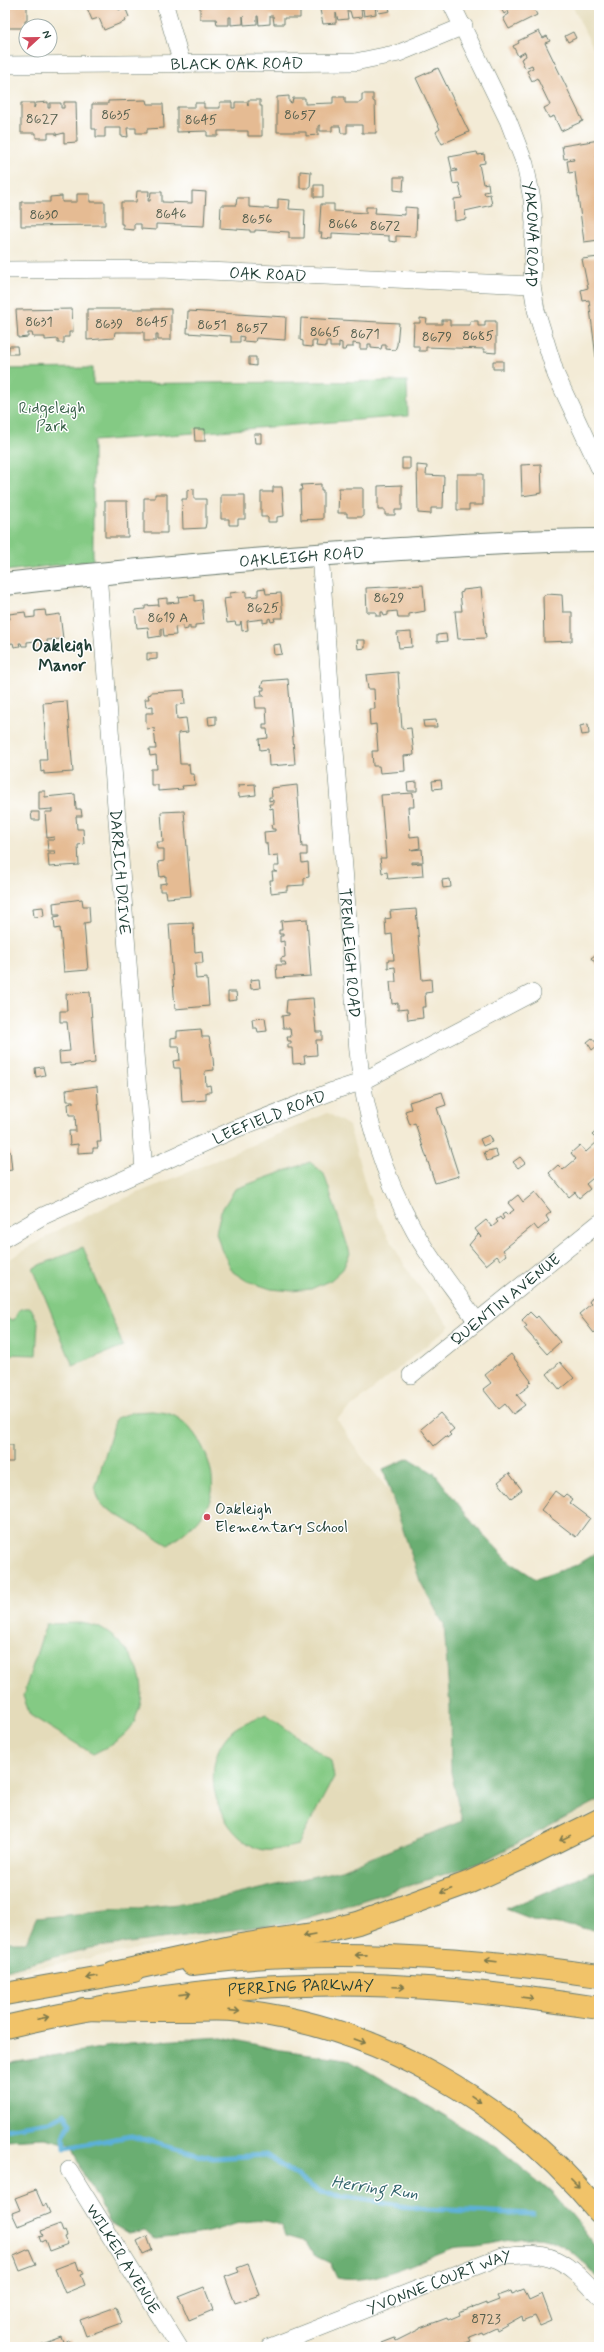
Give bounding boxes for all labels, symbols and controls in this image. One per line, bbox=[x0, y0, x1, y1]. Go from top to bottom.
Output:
north arrow bbox=[18, 18, 58, 58]
text: N bbox=[38, 29, 54, 41]
street label: BLACK OAK ROAD bbox=[170, 53, 304, 76]
house number: 8635 bbox=[101, 106, 131, 124]
house number: 8657 bbox=[284, 106, 316, 124]
house number: 8627 bbox=[26, 110, 59, 128]
house number: 8645 bbox=[185, 111, 217, 129]
street label: YAKONA ROAD bbox=[517, 179, 543, 288]
house number: 8646 bbox=[155, 205, 187, 223]
house number: 8630 bbox=[29, 206, 59, 224]
house number: 8656 bbox=[242, 210, 272, 228]
house number: 8666 bbox=[328, 215, 358, 233]
house number: 8672 bbox=[370, 217, 400, 235]
street label: OAK ROAD bbox=[229, 263, 307, 287]
house number: 8631 bbox=[25, 313, 53, 331]
house number: 8645 bbox=[136, 313, 168, 331]
house number: 8639 bbox=[95, 315, 123, 333]
house number: 8651 bbox=[197, 316, 227, 334]
house number: 8657 bbox=[236, 319, 268, 337]
house number: 8665 bbox=[310, 323, 340, 341]
house number: 8671 bbox=[350, 325, 380, 343]
house number: 8685 bbox=[462, 327, 494, 345]
house number: 8679 bbox=[422, 328, 452, 346]
park label: Ridgeleigh Park bbox=[19, 398, 85, 437]
street label: OAKLEIGH ROAD bbox=[238, 543, 365, 573]
house number: 8629 bbox=[374, 589, 405, 607]
house number: 8625 bbox=[247, 599, 279, 617]
house number: 8619 A bbox=[148, 609, 188, 627]
district label: Oakleigh Manor bbox=[32, 635, 92, 677]
street label: DARRICH DRIVE bbox=[104, 809, 135, 936]
street label: TRENLEIGH ROAD bbox=[334, 887, 364, 1019]
street label: LEEFIELD ROAD bbox=[210, 1086, 329, 1150]
street label: QUENTIN AVENUE bbox=[447, 1249, 565, 1351]
place label: Oakleigh Elementary School bbox=[215, 1499, 348, 1538]
marker: Oakleigh Elementary School bbox=[202, 1512, 212, 1522]
one-way arrow bbox=[559, 1835, 571, 1842]
one-way arrow bbox=[440, 1888, 452, 1896]
one-way arrow bbox=[303, 1931, 316, 1939]
one-way arrow bbox=[355, 1952, 368, 1959]
one-way arrow bbox=[485, 1957, 498, 1965]
one-way arrow bbox=[86, 1973, 99, 1981]
street label: PERRING PARKWAY bbox=[227, 1975, 374, 2002]
one-way arrow bbox=[392, 1984, 405, 1991]
one-way arrow bbox=[178, 1991, 191, 1998]
one-way arrow bbox=[521, 1994, 534, 2002]
one-way arrow bbox=[227, 2007, 240, 2015]
one-way arrow bbox=[36, 2013, 49, 2021]
one-way arrow bbox=[354, 2037, 366, 2045]
one-way arrow bbox=[470, 2095, 481, 2103]
water label: Herring Run bbox=[330, 2171, 420, 2207]
one-way arrow bbox=[570, 2179, 580, 2188]
street label: WILKER AVENUE bbox=[81, 2200, 165, 2318]
street label: YVONNE COURT WAY bbox=[364, 2246, 512, 2320]
house number: 8723 bbox=[471, 2310, 501, 2328]

